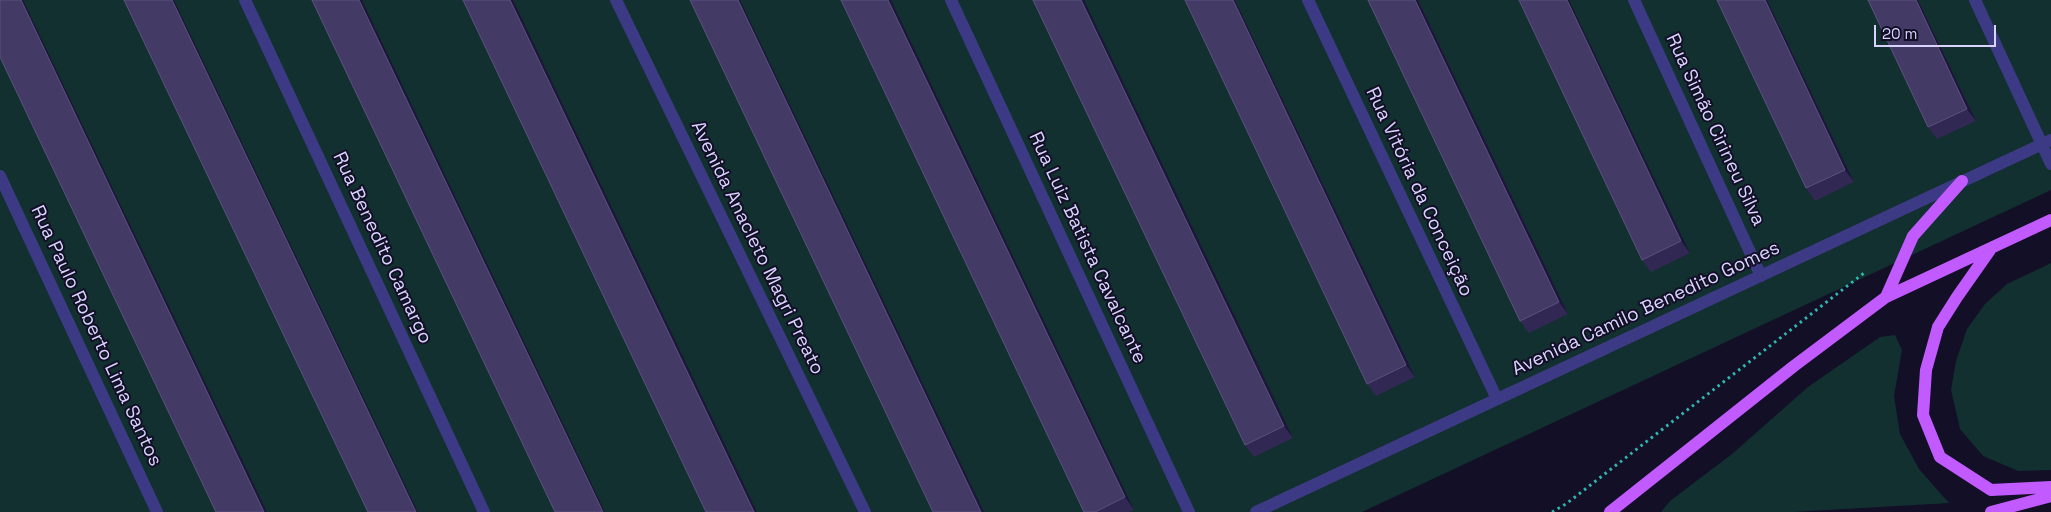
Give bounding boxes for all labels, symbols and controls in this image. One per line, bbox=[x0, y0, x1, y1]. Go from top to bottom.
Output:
scale bar bbox=[1876, 15, 1998, 47]
text: 20 m bbox=[1882, 24, 1917, 43]
street label: Rua Simão Cirineu Silva bbox=[1660, 30, 1770, 230]
street label: Rua Vitória da Conceição bbox=[1360, 84, 1478, 300]
street label: Avenida Anacleto Magri Preato bbox=[686, 118, 828, 378]
street label: Rua Luiz Batista Cavalcante bbox=[1023, 129, 1151, 367]
street label: Rua Benedito Camargo bbox=[327, 148, 437, 348]
street label: Rua Paulo Roberto Lima Santos bbox=[25, 202, 167, 470]
street label: Avenida Camilo Benedito Gomes bbox=[1508, 237, 1784, 381]

